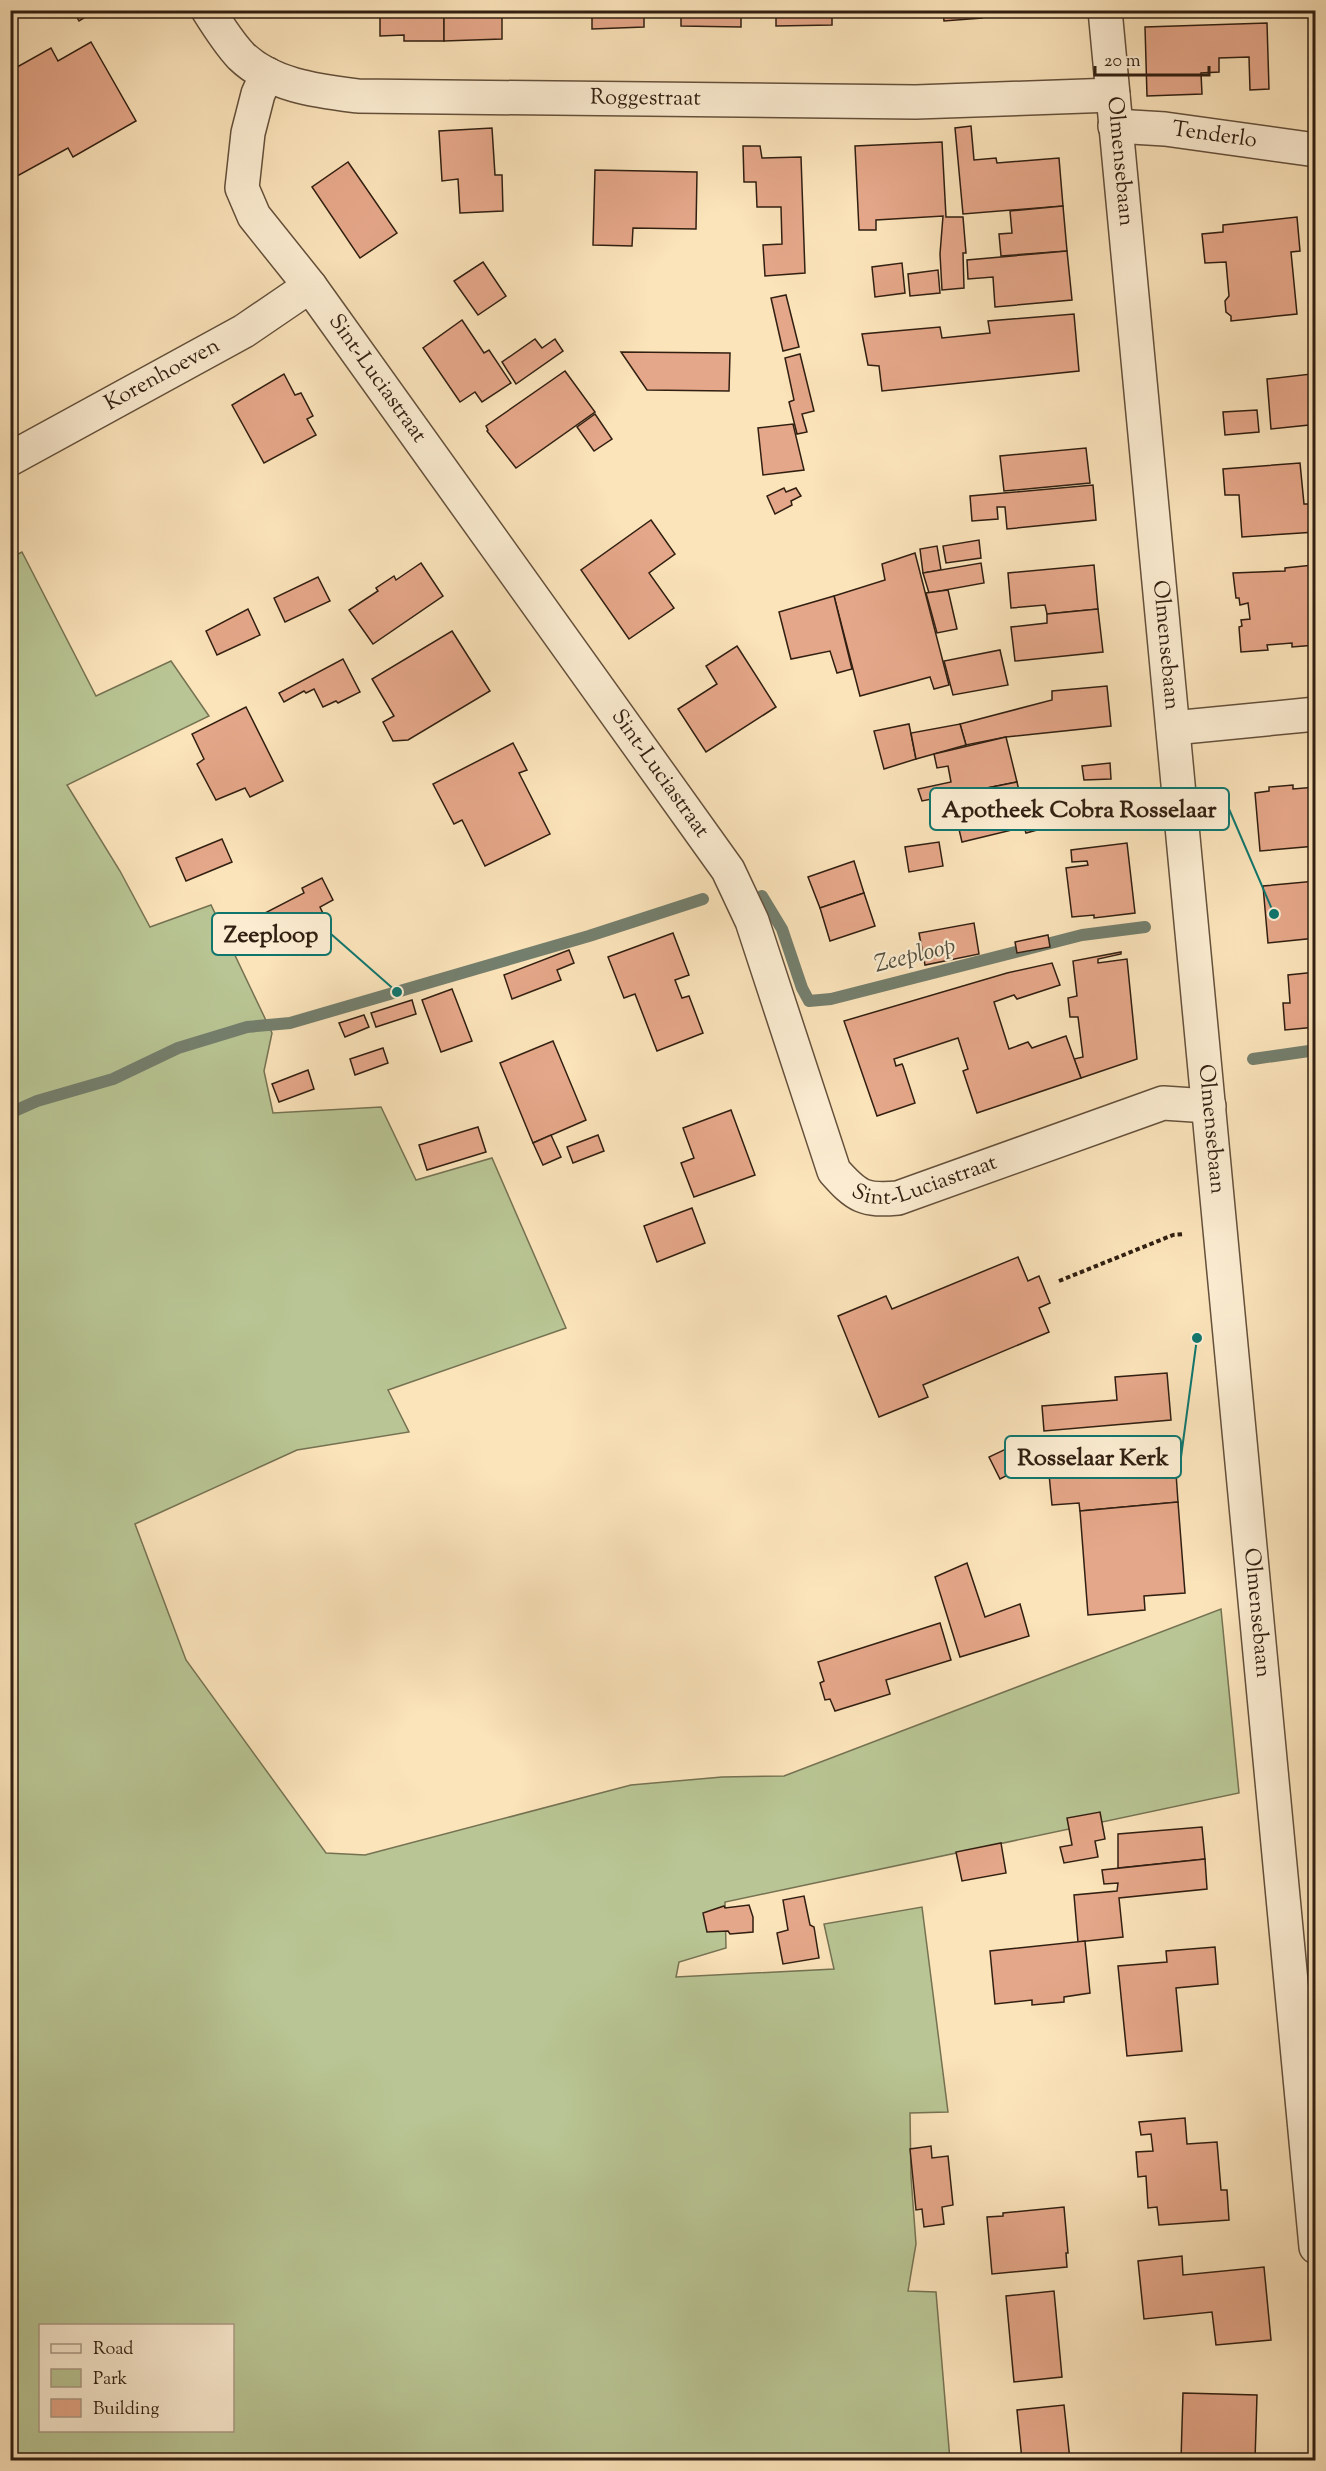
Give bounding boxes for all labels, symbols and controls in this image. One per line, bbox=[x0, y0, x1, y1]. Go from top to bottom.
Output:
scale bar bbox=[1095, 39, 1209, 77]
text: 20 m bbox=[1104, 49, 1141, 75]
street label: Roggestraat bbox=[590, 82, 701, 116]
street label: Olmensebaan bbox=[1097, 95, 1141, 228]
street label: Tenderlo bbox=[1170, 114, 1259, 158]
street label: Sint-Luciastraat bbox=[319, 308, 434, 450]
street label: Korenhoeven bbox=[99, 331, 226, 420]
street label: Olmensebaan bbox=[1143, 579, 1187, 712]
street label: Sint-Luciastraat bbox=[602, 703, 717, 846]
callout: Apotheek Cobra Rosselaar bbox=[930, 788, 1229, 830]
text: Apotheek Cobra Rosselaar bbox=[941, 794, 1218, 828]
callout: Zeeploop bbox=[212, 913, 331, 955]
text: Zeeploop bbox=[224, 919, 318, 953]
water label: Zeeploop bbox=[871, 930, 959, 982]
street label: Olmensebaan bbox=[1189, 1063, 1233, 1195]
street label: Sint-Luciastraat bbox=[845, 1147, 1002, 1215]
callout: Rosselaar Kerk bbox=[1005, 1436, 1181, 1478]
text: Rosselaar Kerk bbox=[1017, 1442, 1170, 1476]
street label: Olmensebaan bbox=[1234, 1547, 1278, 1679]
legend bbox=[39, 2324, 234, 2432]
text: Road bbox=[93, 2337, 133, 2363]
text: Park bbox=[93, 2367, 128, 2393]
text: Building bbox=[93, 2397, 159, 2423]

